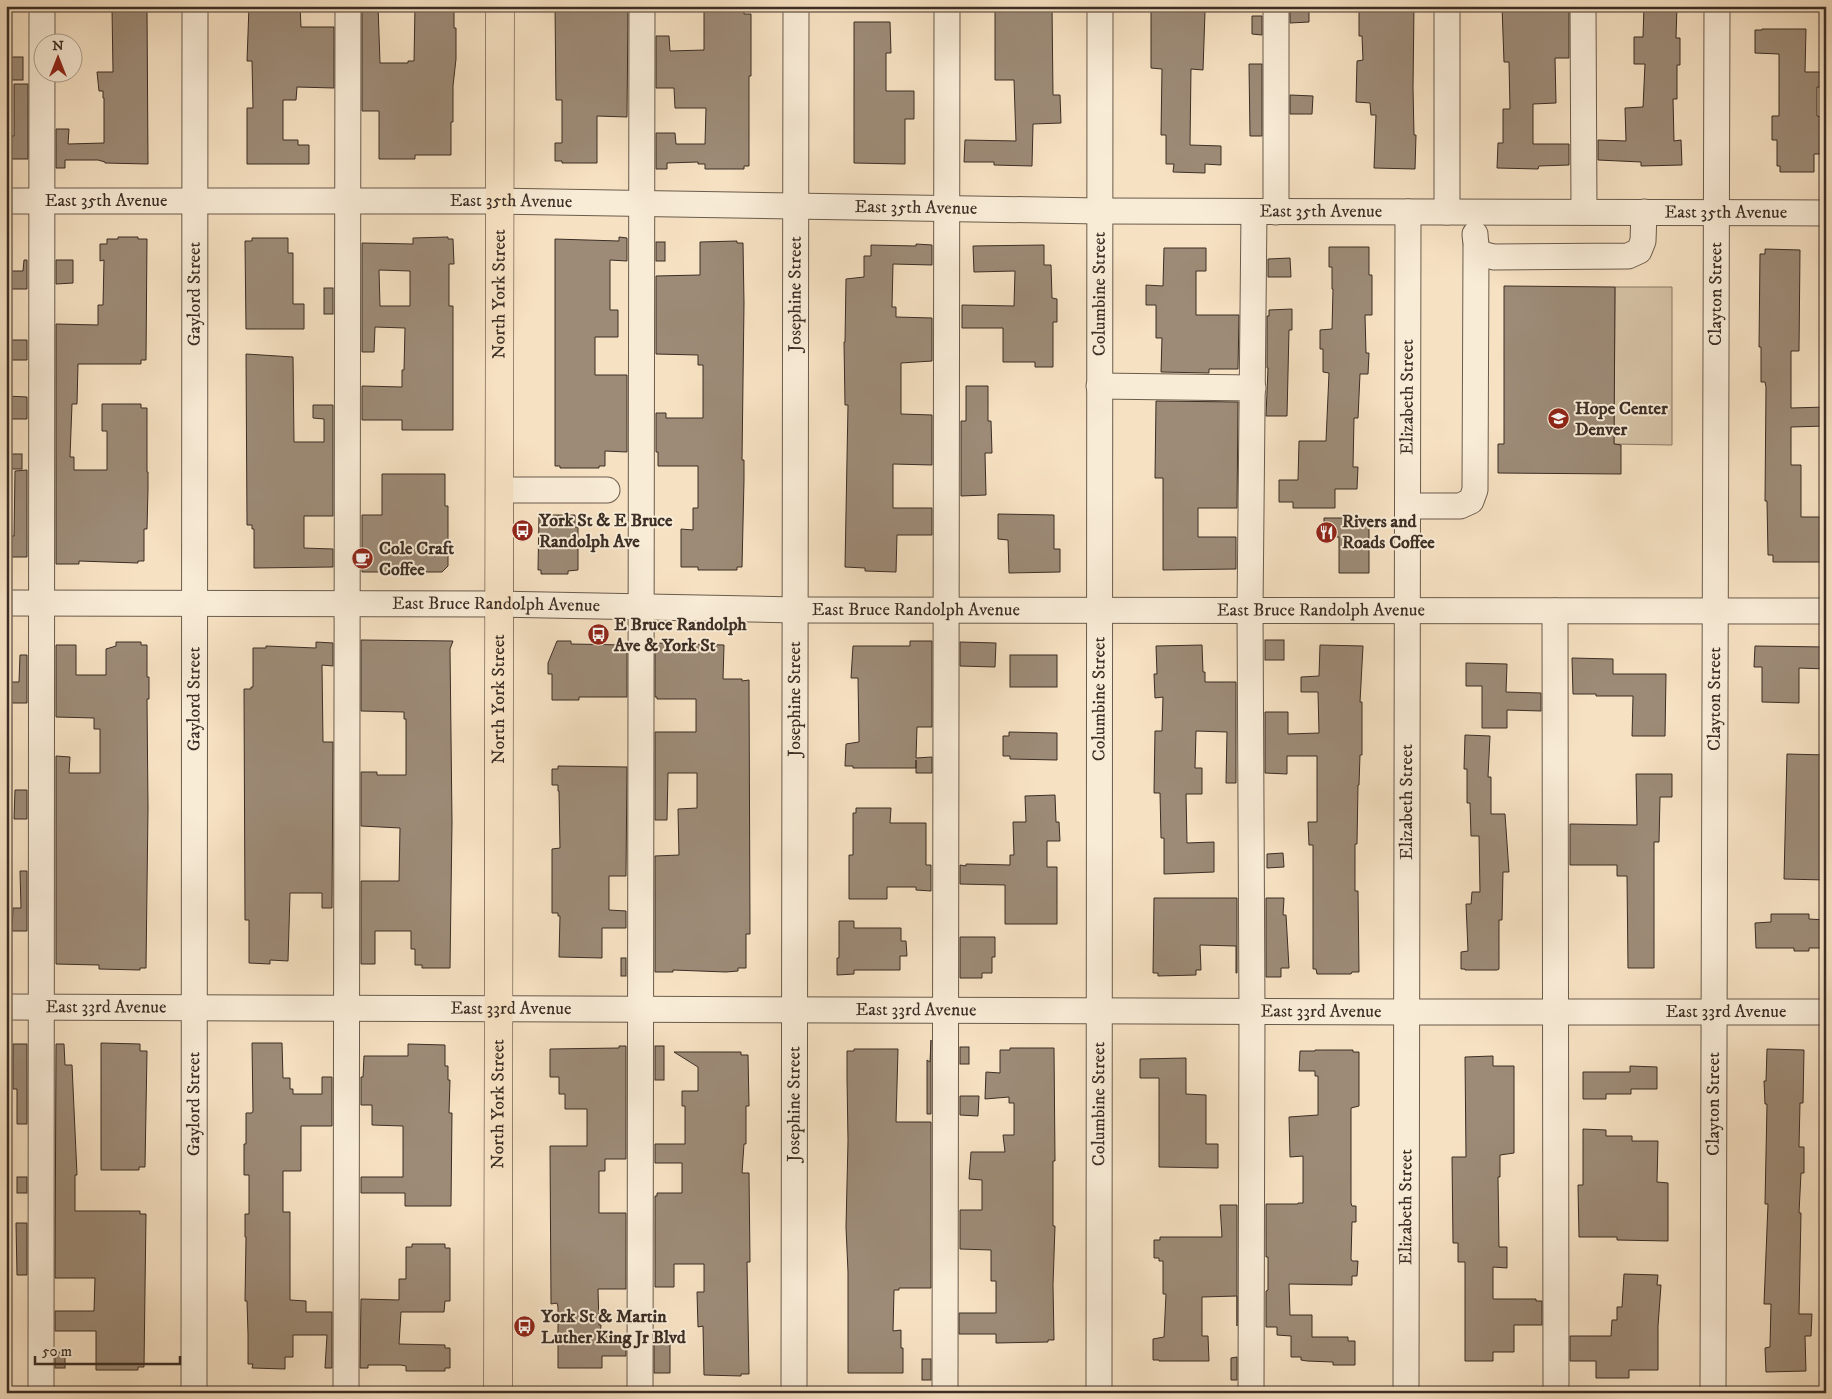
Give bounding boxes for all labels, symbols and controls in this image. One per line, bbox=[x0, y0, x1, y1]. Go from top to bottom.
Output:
north arrow bbox=[32, 32, 82, 82]
text: N bbox=[52, 37, 64, 55]
street label: East 35th Avenue bbox=[45, 190, 167, 212]
street label: East 35th Avenue bbox=[450, 190, 573, 213]
street label: East 35th Avenue bbox=[854, 196, 977, 220]
street label: East 35th Avenue bbox=[1260, 200, 1382, 223]
street label: East 35th Avenue bbox=[1665, 202, 1787, 224]
street label: North York Street bbox=[488, 229, 511, 359]
street label: Columbine Street bbox=[1089, 231, 1111, 356]
street label: Josephine Street bbox=[784, 236, 807, 354]
street label: Gaylord Street bbox=[184, 242, 206, 346]
street label: Clayton Street bbox=[1705, 242, 1727, 346]
street label: Elizabeth Street bbox=[1397, 339, 1419, 455]
place label: Hope Center Denver bbox=[1575, 398, 1668, 441]
school or university icon: Hope Center Denver bbox=[1547, 407, 1571, 431]
place label: York St & E Bruce Randolph Ave bbox=[538, 510, 673, 553]
place label: Rivers and Roads Coffee bbox=[1342, 511, 1435, 554]
bus stop icon: York St & E Bruce Randolph Ave bbox=[511, 519, 535, 543]
restaurant icon: Rivers and Roads Coffee bbox=[1314, 520, 1338, 544]
place label: Cole Craft Coffee bbox=[379, 538, 454, 581]
cafe icon: Cole Craft Coffee bbox=[351, 547, 375, 571]
street label: East Bruce Randolph Avenue bbox=[392, 593, 600, 617]
street label: East Bruce Randolph Avenue bbox=[812, 599, 1020, 621]
street label: East Bruce Randolph Avenue bbox=[1217, 599, 1425, 622]
place label: E Bruce Randolph Ave & York St bbox=[613, 614, 747, 657]
bus stop icon: E Bruce Randolph Ave & York St bbox=[586, 623, 610, 647]
street label: North York Street bbox=[488, 634, 510, 764]
street label: Columbine Street bbox=[1088, 636, 1111, 761]
street label: Josephine Street bbox=[784, 641, 806, 759]
street label: Gaylord Street bbox=[183, 647, 206, 751]
street label: Clayton Street bbox=[1704, 647, 1726, 751]
street label: Elizabeth Street bbox=[1396, 744, 1418, 860]
street label: East 33rd Avenue bbox=[45, 996, 166, 1019]
street label: East 33rd Avenue bbox=[450, 998, 571, 1020]
street label: East 33rd Avenue bbox=[855, 999, 976, 1021]
street label: East 33rd Avenue bbox=[1260, 1000, 1381, 1023]
street label: East 33rd Avenue bbox=[1666, 1001, 1786, 1023]
street label: North York Street bbox=[487, 1039, 510, 1169]
street label: Columbine Street bbox=[1088, 1041, 1110, 1166]
street label: Josephine Street bbox=[783, 1046, 806, 1164]
street label: Gaylord Street bbox=[183, 1052, 205, 1156]
street label: Clayton Street bbox=[1703, 1052, 1725, 1156]
street label: Elizabeth Street bbox=[1395, 1149, 1417, 1265]
place label: York St & Martin Luther King Jr Blvd bbox=[540, 1306, 687, 1349]
bus stop icon: York St & Martin Luther King Jr Blvd bbox=[513, 1315, 537, 1339]
scale bar bbox=[35, 1334, 180, 1366]
text: 50 m bbox=[42, 1342, 72, 1361]

